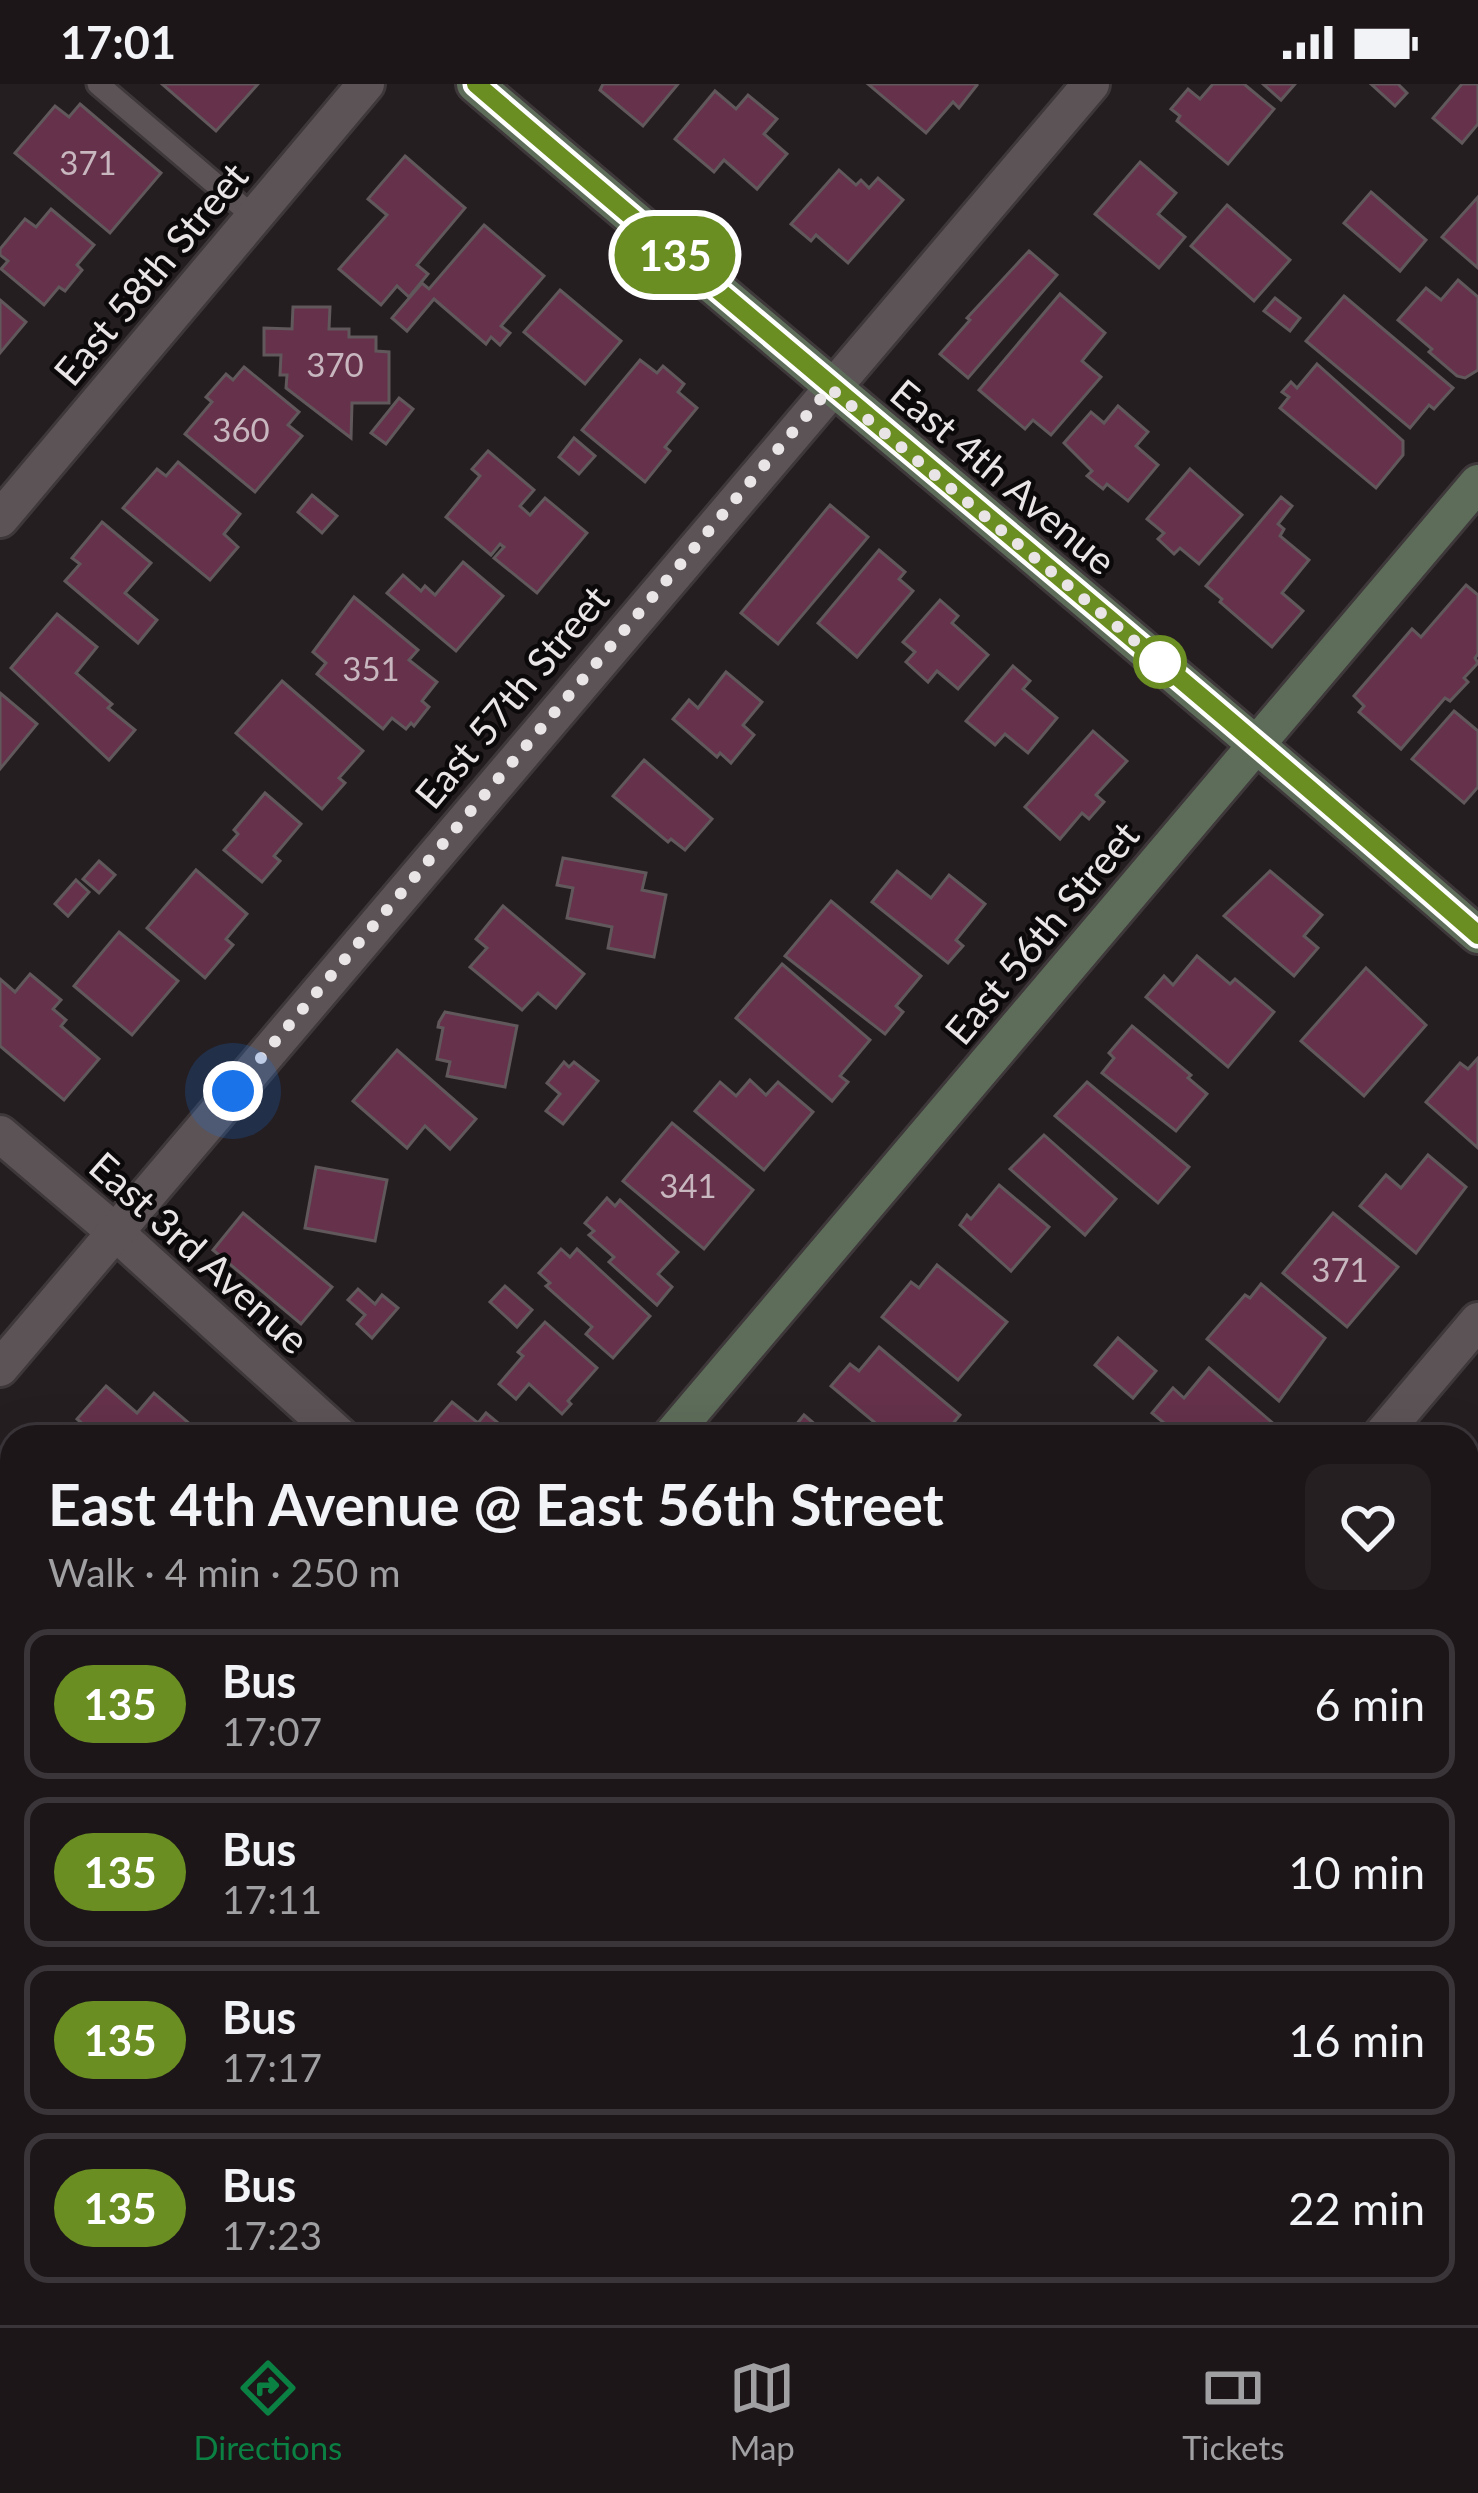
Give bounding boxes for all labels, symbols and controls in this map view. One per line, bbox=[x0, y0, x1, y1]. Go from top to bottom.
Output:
text: 17:01 bbox=[60, 15, 176, 69]
house number: 371 bbox=[59, 142, 117, 182]
street label: East 58th Street bbox=[44, 153, 257, 394]
line badge: 135 bbox=[606, 216, 744, 294]
text: 135 bbox=[638, 230, 712, 280]
house number: 370 bbox=[306, 344, 364, 384]
street label: East 4th Avenue bbox=[882, 369, 1125, 583]
house number: 360 bbox=[212, 409, 270, 449]
street label: East 57th Street bbox=[405, 576, 618, 817]
unlabelled marker bbox=[1135, 637, 1185, 687]
house number: 351 bbox=[342, 648, 400, 688]
street label: East 56th Street bbox=[935, 812, 1148, 1053]
your location bbox=[203, 1061, 263, 1121]
street label: East 3rd Avenue bbox=[81, 1142, 318, 1362]
house number: 341 bbox=[659, 1165, 717, 1205]
house number: 371 bbox=[1311, 1249, 1369, 1289]
button: heart bbox=[1305, 1464, 1431, 1590]
text: East 4th Avenue @ East 56th Street bbox=[48, 1470, 944, 1538]
text: Walk · 4 min · 250 m bbox=[48, 1549, 401, 1595]
text: Bus bbox=[222, 1654, 296, 1708]
text: 6 min bbox=[1314, 1677, 1425, 1731]
text: 135 bbox=[83, 1679, 157, 1729]
text: 17:07 bbox=[222, 1708, 322, 1754]
text: Bus bbox=[222, 1822, 296, 1876]
text: 10 min bbox=[1288, 1845, 1425, 1899]
text: 135 bbox=[83, 1847, 157, 1897]
text: 17:11 bbox=[222, 1876, 322, 1922]
text: Bus bbox=[222, 1990, 296, 2044]
text: 16 min bbox=[1288, 2013, 1425, 2067]
text: 135 bbox=[83, 2015, 157, 2065]
text: 17:17 bbox=[222, 2044, 322, 2090]
text: Bus bbox=[222, 2158, 296, 2212]
text: 22 min bbox=[1288, 2181, 1425, 2235]
text: 135 bbox=[83, 2183, 157, 2233]
text: 17:23 bbox=[222, 2212, 322, 2258]
tab: Directions bbox=[193, 2355, 342, 2467]
tab: Map bbox=[729, 2355, 795, 2467]
tab: Tickets bbox=[1182, 2355, 1285, 2467]

